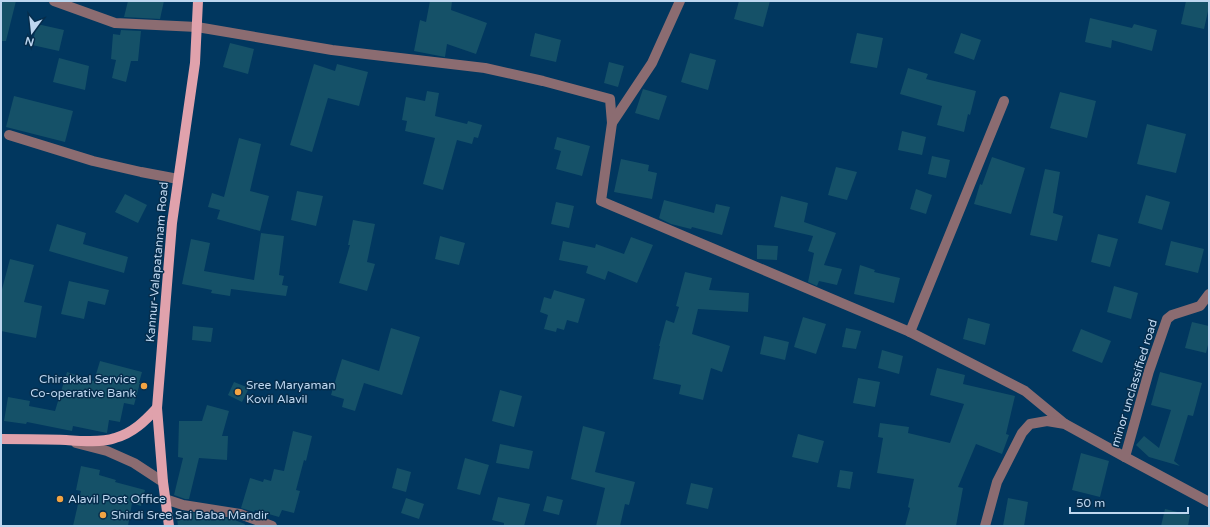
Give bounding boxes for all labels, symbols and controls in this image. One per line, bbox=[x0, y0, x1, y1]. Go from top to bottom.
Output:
north arrow bbox=[12, 12, 52, 52]
text: N bbox=[24, 34, 35, 49]
street label: Kannur-Valapatannam Road bbox=[143, 181, 171, 343]
street label: minor unclassified road bbox=[1108, 317, 1160, 449]
place label: Chirakkal Service Co-operative Bank bbox=[30, 372, 136, 400]
place label: Sree Maryaman Kovil Alavil bbox=[246, 378, 336, 406]
marker: Chirakkal Service Co-operative Bank bbox=[139, 381, 149, 391]
marker: Sree Maryaman Kovil Alavil bbox=[233, 387, 243, 397]
scale bar bbox=[1070, 489, 1188, 515]
place label: Alavil Post Office bbox=[68, 492, 166, 506]
marker: Alavil Post Office bbox=[55, 494, 65, 504]
text: 50 m bbox=[1076, 496, 1105, 510]
place label: Shirdi Sree Sai Baba Mandir bbox=[111, 508, 269, 522]
marker: Shirdi Sree Sai Baba Mandir bbox=[98, 510, 108, 520]

